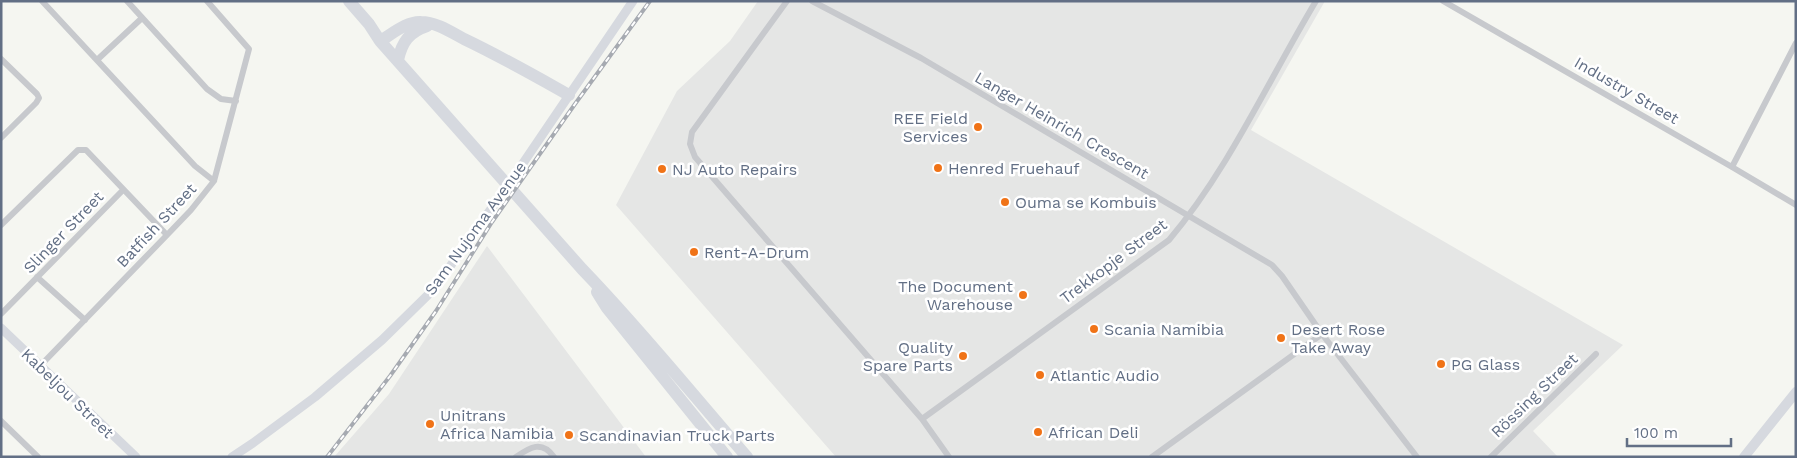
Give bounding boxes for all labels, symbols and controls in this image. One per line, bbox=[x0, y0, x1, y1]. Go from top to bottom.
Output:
street label: Industry Street bbox=[1571, 53, 1683, 128]
street label: Langer Heinrich Crescent bbox=[971, 68, 1152, 183]
place label: REE Field Services bbox=[893, 109, 968, 146]
marker: REE Field Services bbox=[972, 121, 984, 133]
street label: Sam Nujoma Avenue bbox=[421, 158, 530, 299]
place label: Henred Fruehauf bbox=[948, 159, 1080, 178]
place label: NJ Auto Repairs bbox=[672, 160, 797, 179]
marker: Henred Fruehauf bbox=[932, 162, 944, 174]
marker: NJ Auto Repairs bbox=[656, 163, 668, 175]
street label: Batfish Street bbox=[113, 179, 200, 271]
street label: Slinger Street bbox=[19, 187, 108, 277]
place label: Ouma se Kombuis bbox=[1015, 193, 1157, 212]
marker: Ouma se Kombuis bbox=[999, 196, 1011, 208]
street label: Trekkopje Street bbox=[1056, 215, 1171, 308]
place label: Rent-A-Drum bbox=[704, 243, 809, 262]
marker: Rent-A-Drum bbox=[688, 246, 700, 258]
place label: The Document Warehouse bbox=[898, 277, 1013, 314]
marker: The Document Warehouse bbox=[1017, 289, 1029, 301]
place label: Scania Namibia bbox=[1104, 320, 1224, 339]
place label: Desert Rose Take Away bbox=[1291, 320, 1385, 357]
marker: Scania Namibia bbox=[1088, 323, 1100, 335]
marker: Desert Rose Take Away bbox=[1275, 332, 1287, 344]
place label: Quality Spare Parts bbox=[863, 338, 954, 375]
street label: Kabeljou Street bbox=[18, 345, 118, 442]
street label: Rössing Street bbox=[1487, 349, 1582, 441]
marker: Quality Spare Parts bbox=[957, 350, 969, 362]
place label: PG Glass bbox=[1451, 355, 1520, 374]
marker: PG Glass bbox=[1435, 358, 1447, 370]
place label: Atlantic Audio bbox=[1050, 366, 1159, 385]
marker: Atlantic Audio bbox=[1034, 369, 1046, 381]
place label: Unitrans Africa Namibia bbox=[440, 406, 554, 443]
scale bar bbox=[1627, 416, 1731, 448]
marker: Unitrans Africa Namibia bbox=[424, 418, 436, 430]
place label: African Deli bbox=[1048, 423, 1139, 442]
text: 100 m bbox=[1634, 424, 1678, 442]
place label: Scandinavian Truck Parts bbox=[579, 426, 775, 445]
marker: African Deli bbox=[1032, 426, 1044, 438]
marker: Scandinavian Truck Parts bbox=[563, 429, 575, 441]

